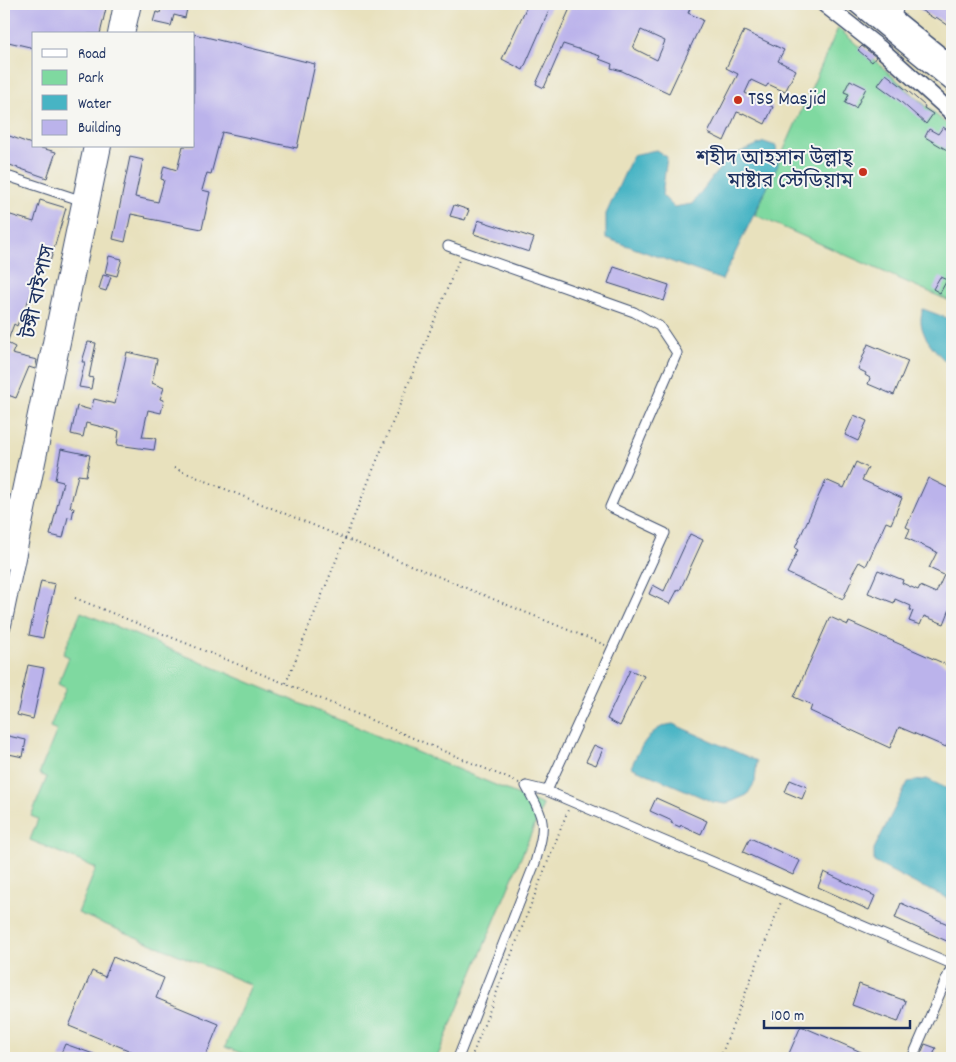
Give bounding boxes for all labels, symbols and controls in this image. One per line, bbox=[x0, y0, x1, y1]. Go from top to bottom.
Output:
legend bbox=[32, 32, 195, 148]
text: Road bbox=[78, 44, 106, 66]
text: Park bbox=[78, 68, 104, 90]
place label: TSS Masjid bbox=[748, 86, 826, 114]
text: Water bbox=[78, 94, 112, 116]
marker: TSS Masjid bbox=[732, 94, 744, 106]
text: Building bbox=[78, 118, 121, 140]
place label: শহীদ আহসান উল্লাহ্‌ মাষ্টার স্টেডিয়াম bbox=[695, 145, 854, 197]
marker: শহীদ আহসান উল্লাহ্‌ মাষ্টার স্টেডিয়াম bbox=[857, 166, 869, 178]
street label: টঙ্গী বাইপাস bbox=[15, 242, 64, 342]
scale bar bbox=[764, 997, 910, 1029]
text: 100 m bbox=[771, 1006, 804, 1028]

